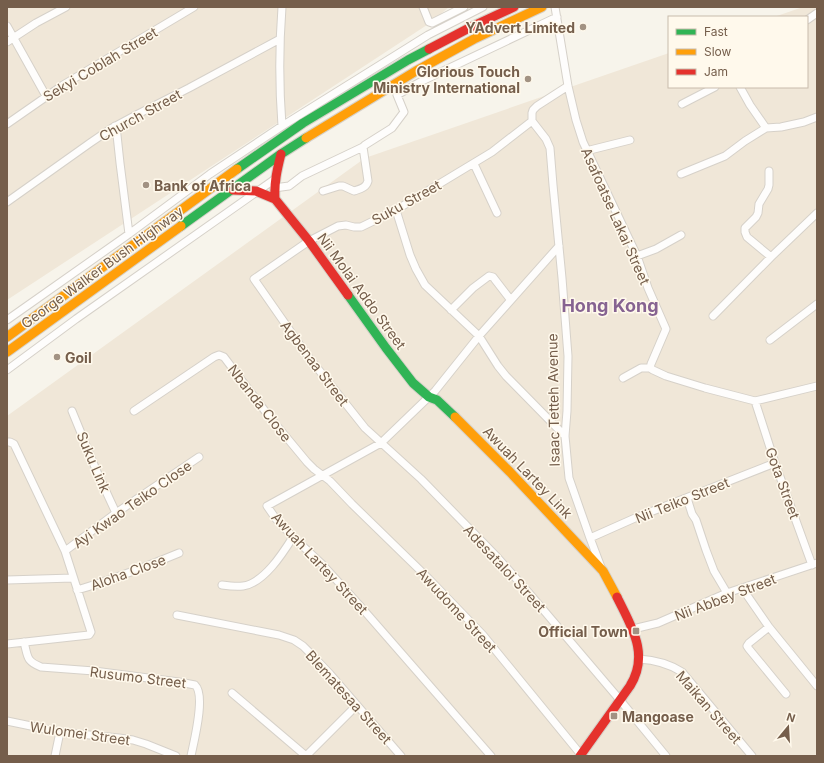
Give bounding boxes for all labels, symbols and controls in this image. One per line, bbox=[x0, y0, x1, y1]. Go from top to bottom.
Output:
legend bbox=[668, 16, 808, 88]
place label: YAdvert Limited bbox=[465, 19, 575, 36]
marker: YAdvert Limited bbox=[578, 22, 588, 32]
street label: Sekyi Coblah Street bbox=[40, 23, 161, 105]
text: Fast bbox=[704, 24, 728, 39]
text: Slow bbox=[704, 44, 732, 59]
place label: Glorious Touch Ministry International bbox=[373, 63, 520, 96]
text: Jam bbox=[704, 64, 728, 79]
marker: Glorious Touch Ministry International bbox=[523, 74, 533, 84]
street label: Church Street bbox=[96, 85, 185, 145]
street label: Asafoatse Lakai Street bbox=[578, 145, 654, 288]
street label: Suku Street bbox=[368, 176, 444, 228]
place label: Bank of Africa bbox=[154, 177, 251, 194]
marker: Bank of Africa bbox=[141, 180, 151, 190]
street label: George Walker Bush Highway bbox=[18, 202, 187, 332]
street label: Nii Molai Addo Street bbox=[314, 230, 410, 353]
district label: Hong Kong bbox=[561, 295, 659, 316]
street label: Agbenaa Street bbox=[277, 317, 353, 409]
street label: Isaac Tetteh Avenue bbox=[543, 333, 563, 467]
place label: Goil bbox=[65, 349, 92, 366]
marker: Goil bbox=[52, 352, 62, 362]
street label: Nbanda Close bbox=[225, 361, 295, 445]
street label: Awuah Lartey Link bbox=[480, 423, 576, 522]
street label: Suku Link bbox=[74, 429, 115, 495]
street label: Gota Street bbox=[762, 445, 804, 521]
street label: Ayi Kwao Teiko Close bbox=[69, 457, 195, 551]
street label: Nii Teiko Street bbox=[632, 473, 732, 527]
street label: Awuah Lartey Street bbox=[268, 508, 372, 618]
street label: Adesataloi Street bbox=[460, 521, 550, 615]
street label: Aloha Close bbox=[88, 550, 168, 594]
street label: Awudome Street bbox=[414, 564, 501, 656]
street label: Nii Abbey Street bbox=[672, 570, 779, 624]
place label: Official Town bbox=[538, 623, 628, 640]
marker: Official Town bbox=[631, 626, 641, 636]
street label: Blematesaa Street bbox=[303, 647, 396, 748]
street label: Rusumo Street bbox=[89, 663, 188, 691]
street label: Maikan Street bbox=[673, 667, 746, 747]
north arrow bbox=[768, 707, 808, 747]
place label: Mangoase bbox=[622, 708, 694, 725]
text: N bbox=[785, 710, 797, 725]
marker: Mangoase bbox=[609, 711, 619, 721]
street label: Wulomei Street bbox=[29, 718, 132, 749]

